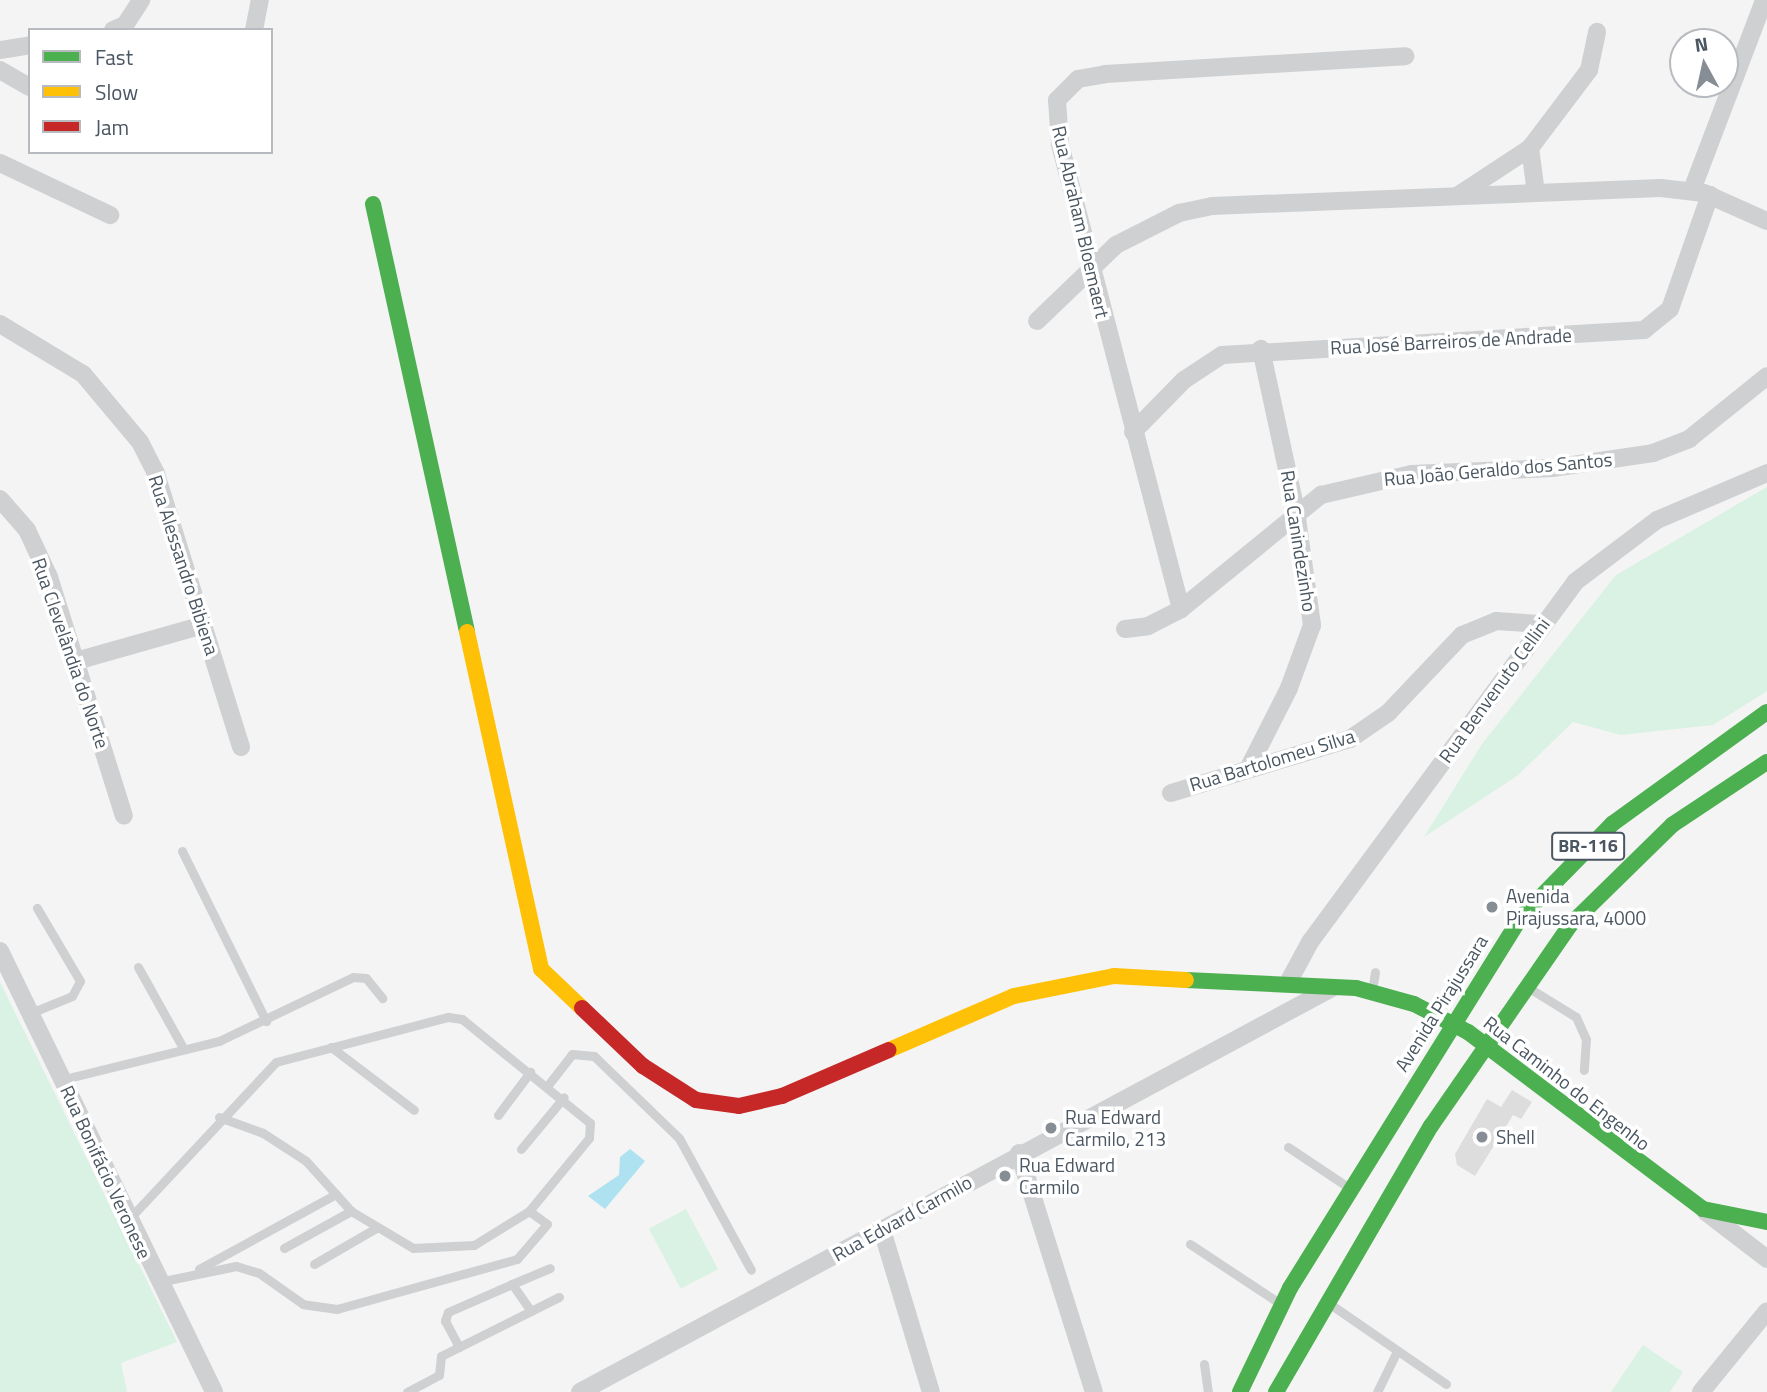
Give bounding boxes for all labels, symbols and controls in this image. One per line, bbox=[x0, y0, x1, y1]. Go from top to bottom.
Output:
legend bbox=[28, 28, 273, 154]
north arrow bbox=[1669, 28, 1739, 98]
text: N bbox=[1693, 28, 1710, 59]
text: Fast bbox=[95, 41, 133, 73]
text: Slow bbox=[95, 76, 138, 108]
text: Jam bbox=[95, 111, 129, 143]
street label: Rua Abraham Bloemaert bbox=[1048, 124, 1114, 320]
street label: Rua José Barreiros de Andrade bbox=[1330, 323, 1572, 359]
street label: Rua João Geraldo dos Santos bbox=[1383, 448, 1613, 490]
street label: Rua Canindezinho bbox=[1277, 469, 1321, 613]
street label: Rua Alessandro Bibiena bbox=[144, 472, 224, 658]
street label: Rua Clevelândia do Norte bbox=[28, 555, 114, 751]
street label: Rua Benvenuto Cellini bbox=[1434, 613, 1554, 767]
street label: Rua Bartolomeu Silva bbox=[1187, 724, 1357, 796]
road number: BR-116 bbox=[1550, 832, 1626, 860]
place label: Avenida Pirajussara, 4000 bbox=[1506, 885, 1646, 929]
marker: Avenida Pirajussara, 4000 bbox=[1484, 899, 1500, 915]
street label: Avenida Pirajussara bbox=[1390, 931, 1492, 1075]
street label: Rua Caminho do Engenho bbox=[1479, 1011, 1655, 1155]
street label: Rua Bonifácio Veronese bbox=[56, 1082, 156, 1262]
place label: Rua Edward Carmilo, 213 bbox=[1065, 1106, 1166, 1150]
marker: Rua Edward Carmilo, 213 bbox=[1043, 1120, 1059, 1136]
place label: Shell bbox=[1496, 1126, 1535, 1148]
marker: Shell bbox=[1474, 1129, 1490, 1145]
place label: Rua Edward Carmilo bbox=[1019, 1154, 1115, 1198]
marker: Rua Edward Carmilo bbox=[997, 1168, 1013, 1184]
street label: Rua Edvard Carmilo bbox=[828, 1170, 976, 1266]

